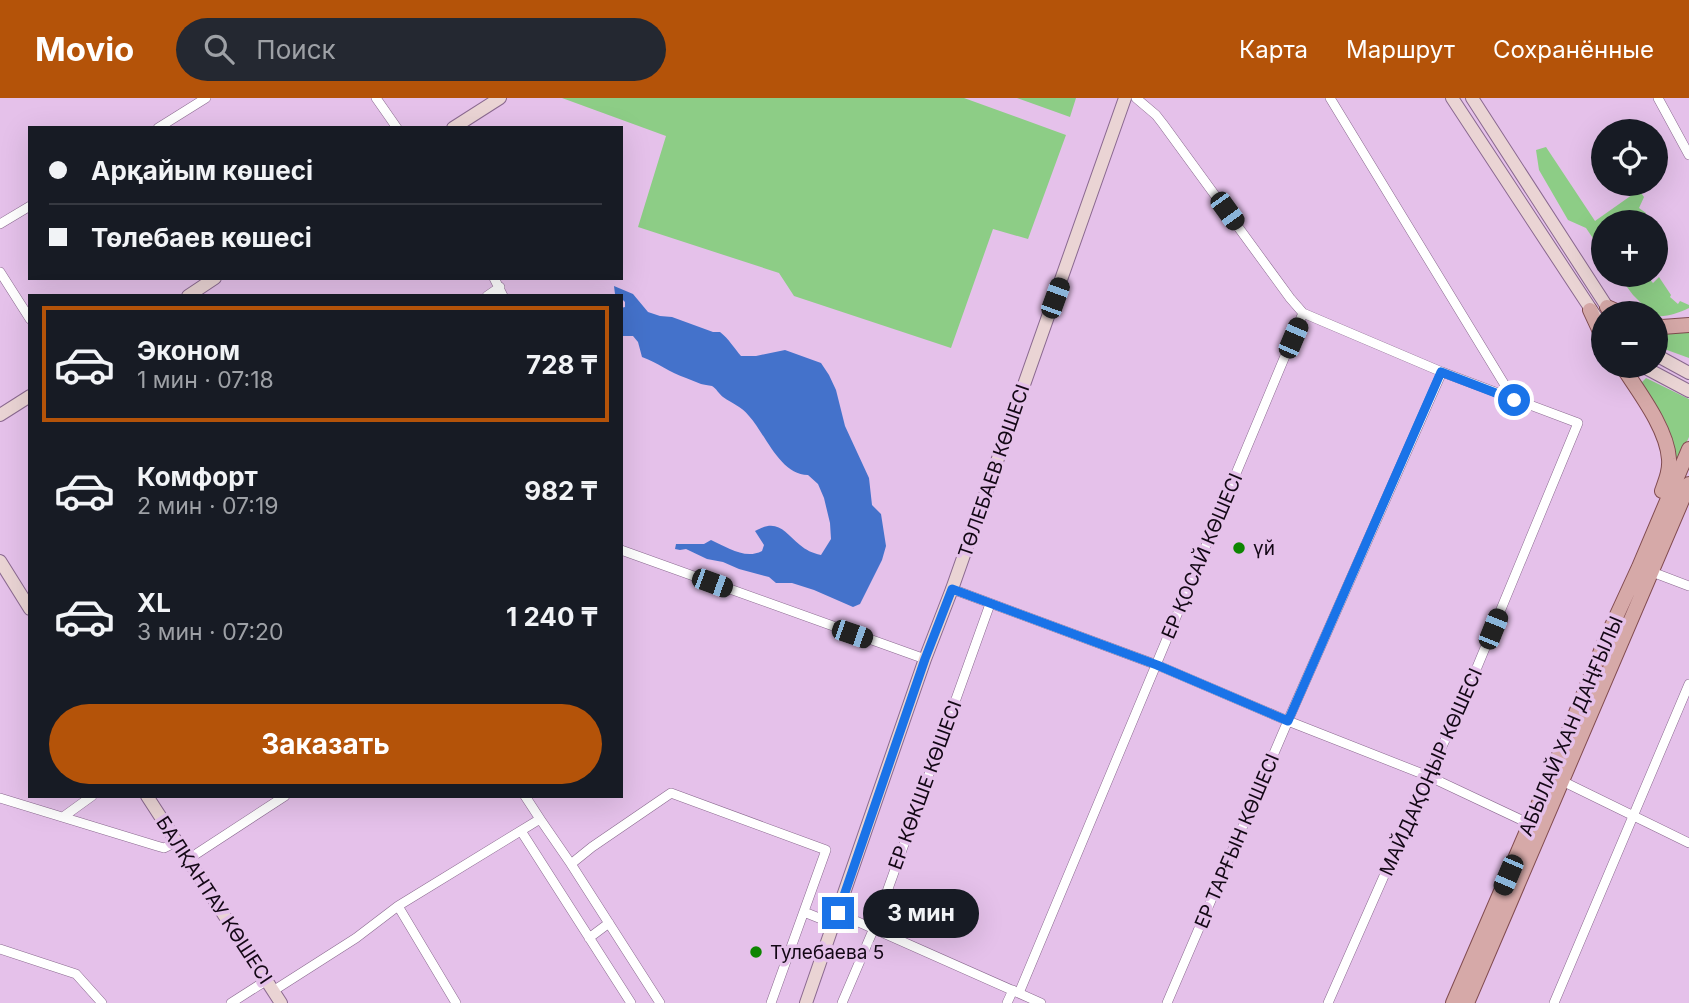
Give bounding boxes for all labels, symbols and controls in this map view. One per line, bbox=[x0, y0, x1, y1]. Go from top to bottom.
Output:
search box bbox=[176, 18, 666, 81]
text: Movio bbox=[35, 29, 134, 69]
icon: search bbox=[200, 30, 238, 68]
text: Поиск bbox=[256, 34, 336, 65]
text: Карта bbox=[1239, 35, 1308, 64]
text: Маршрут bbox=[1346, 35, 1455, 64]
text: Сохранённые bbox=[1493, 35, 1654, 64]
map controls bbox=[1591, 119, 1668, 378]
button: locate bbox=[1591, 119, 1668, 196]
text: Арқайым көшесі bbox=[91, 155, 313, 186]
car bbox=[1207, 188, 1248, 234]
button: + bbox=[1591, 210, 1668, 287]
text: Төлебаев көшесі bbox=[91, 222, 312, 253]
car bbox=[1038, 275, 1073, 321]
button: − bbox=[1591, 301, 1668, 378]
car bbox=[1276, 315, 1311, 361]
icon: car bbox=[53, 333, 116, 396]
text: Эконом bbox=[137, 335, 240, 366]
text: 728 ₸ bbox=[526, 349, 598, 380]
text: 1 мин · 07:18 bbox=[137, 366, 274, 394]
street label: ТӨЛЕБАЕВ КӨШЕСІ bbox=[954, 381, 1034, 561]
route start bbox=[1498, 384, 1530, 416]
icon: car bbox=[53, 459, 116, 522]
text: Комфорт bbox=[137, 461, 258, 492]
street label: ЕР ҚОСАЙ КӨШЕСІ bbox=[1156, 469, 1247, 642]
text: 982 ₸ bbox=[524, 475, 598, 506]
text: 2 мин · 07:19 bbox=[137, 492, 279, 520]
place label: үй bbox=[1253, 537, 1275, 560]
marker: үй bbox=[1231, 540, 1247, 556]
car bbox=[689, 566, 736, 600]
icon: car bbox=[53, 585, 116, 648]
text: XL bbox=[137, 587, 171, 618]
text: 1 240 ₸ bbox=[506, 601, 598, 632]
car bbox=[1476, 606, 1511, 652]
street label: АБЫЛАЙ ХАН ДАҢҒЫЛЫ bbox=[1513, 612, 1628, 839]
car bbox=[829, 617, 876, 651]
text: 3 мин · 07:20 bbox=[137, 618, 284, 646]
street label: МАЙДАҚОҢЫР КӨШЕСІ bbox=[1374, 664, 1487, 879]
street label: ЕР КӨКШЕ КӨШЕСІ bbox=[884, 697, 966, 873]
button: Заказать bbox=[49, 704, 602, 784]
street label: ЕР ТАРҒЫН КӨШЕСІ bbox=[1190, 750, 1284, 932]
street label: БАЛҚАНТАУ КӨШЕСІ bbox=[151, 812, 277, 988]
car bbox=[1491, 852, 1526, 898]
callout: 3 мин bbox=[862, 888, 978, 938]
route end bbox=[822, 897, 854, 929]
text: 3 мин bbox=[887, 899, 955, 927]
place label: Тулебаева 5 bbox=[770, 941, 884, 964]
marker: Тулебаева 5 bbox=[748, 944, 764, 960]

